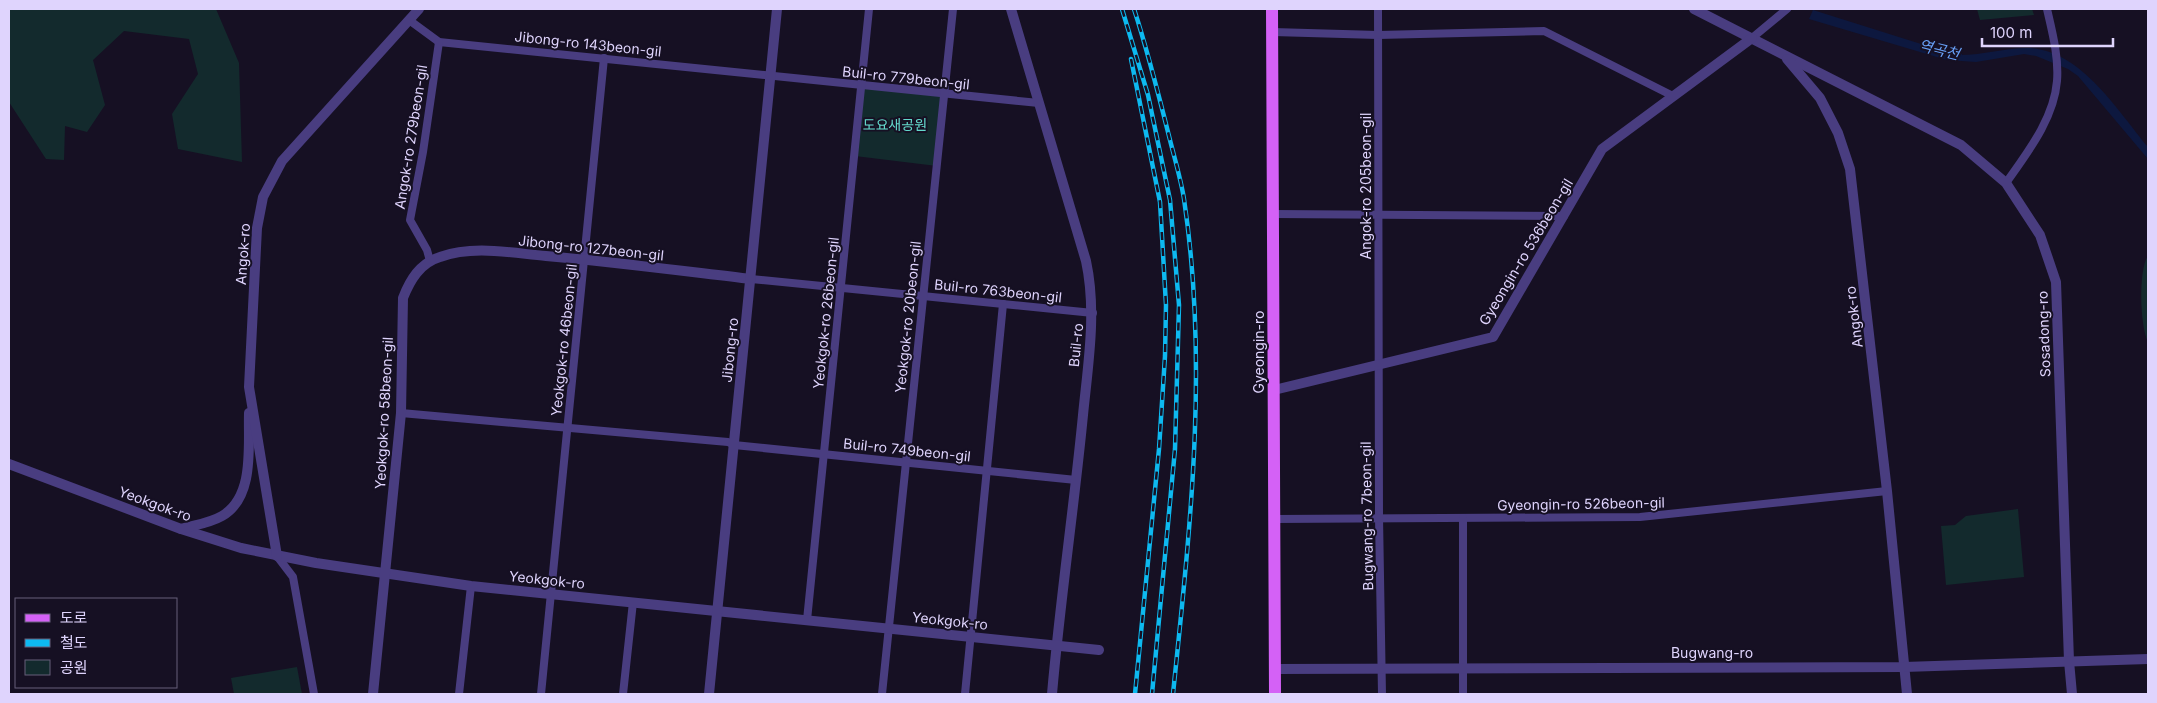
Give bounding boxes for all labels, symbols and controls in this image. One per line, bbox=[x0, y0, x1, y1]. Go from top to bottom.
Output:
scale bar bbox=[1982, 15, 2113, 47]
text: 100 m bbox=[1990, 23, 2032, 42]
street label: Jibong-ro 143beon-gil bbox=[514, 27, 662, 60]
water label: 역곡천 bbox=[1917, 35, 1964, 64]
street label: Buil-ro 779beon-gil bbox=[842, 62, 971, 93]
street label: Angok-ro 279beon-gil bbox=[391, 63, 430, 210]
street label: Angok-ro 205beon-gil bbox=[1357, 113, 1374, 259]
park label: 도요새공원 bbox=[863, 116, 927, 133]
street label: Gyeongin-ro 536beon-gil bbox=[1475, 175, 1576, 328]
street label: Angok-ro bbox=[232, 223, 253, 285]
street label: Jibong-ro 127beon-gil bbox=[517, 231, 665, 264]
street label: Yeokgok-ro 26beon-gil bbox=[809, 236, 842, 390]
street label: Yeokgok-ro 20beon-gil bbox=[891, 240, 924, 394]
street label: Yeokgok-ro 46beon-gil bbox=[547, 263, 580, 417]
street label: Buil-ro 763beon-gil bbox=[933, 275, 1063, 306]
street label: Angok-ro bbox=[1841, 285, 1866, 349]
street label: Sosadong-ro bbox=[2033, 291, 2054, 377]
street label: Gyeongin-ro bbox=[1250, 311, 1267, 394]
street label: Jibong-ro bbox=[718, 317, 741, 383]
street label: Buil-ro bbox=[1065, 322, 1086, 368]
street label: Yeokgok-ro 58beon-gil bbox=[371, 336, 396, 490]
street label: Buil-ro 749beon-gil bbox=[842, 434, 972, 465]
street label: Bugwang-ro 7beon-gil bbox=[1357, 441, 1376, 591]
street label: Yeokgok-ro bbox=[116, 483, 194, 525]
street label: Gyeongin-ro 526beon-gil bbox=[1497, 494, 1665, 513]
street label: Yeokgok-ro bbox=[508, 567, 586, 592]
legend bbox=[15, 598, 178, 688]
text: 도로 bbox=[60, 608, 88, 627]
street label: Yeokgok-ro bbox=[911, 608, 989, 633]
text: 철도 bbox=[60, 633, 88, 652]
street label: Bugwang-ro bbox=[1671, 644, 1753, 661]
text: 공원 bbox=[60, 658, 88, 677]

